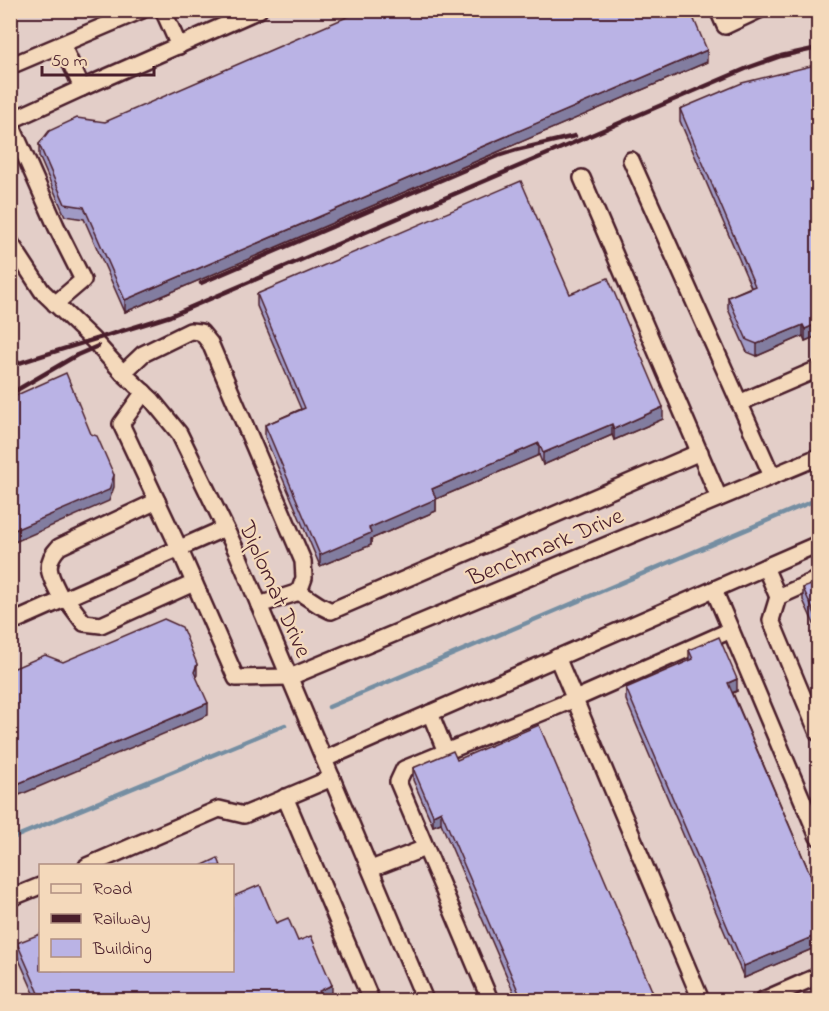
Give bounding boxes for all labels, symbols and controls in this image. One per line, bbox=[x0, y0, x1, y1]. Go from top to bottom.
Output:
scale bar bbox=[42, 39, 154, 77]
text: 50 m bbox=[51, 49, 88, 75]
street label: Benchmark Drive bbox=[462, 500, 630, 597]
street label: Diplomat Drive bbox=[228, 515, 320, 664]
legend bbox=[39, 864, 234, 972]
text: Road bbox=[93, 877, 132, 903]
text: Railway bbox=[93, 907, 150, 933]
text: Building bbox=[92, 937, 152, 964]

